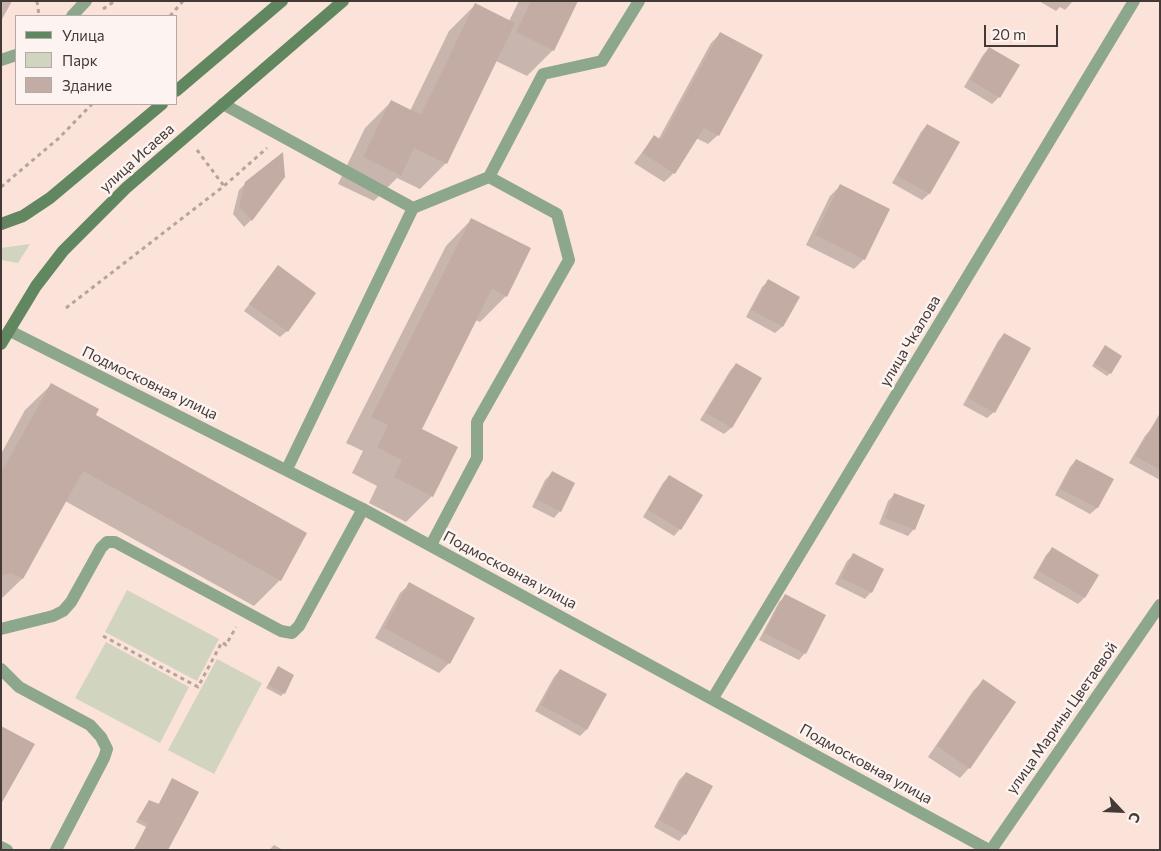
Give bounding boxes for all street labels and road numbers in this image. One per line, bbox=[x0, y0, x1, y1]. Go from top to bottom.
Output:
street label: улица Исаева bbox=[96, 120, 178, 196]
street label: улица Чкалова bbox=[876, 292, 944, 390]
street label: Подмосковная улица bbox=[79, 342, 221, 424]
street label: Подмосковная улица bbox=[440, 527, 580, 613]
street label: улица Марины Цветаевой bbox=[1003, 639, 1121, 797]
street label: Подмосковная улица bbox=[797, 720, 935, 808]

